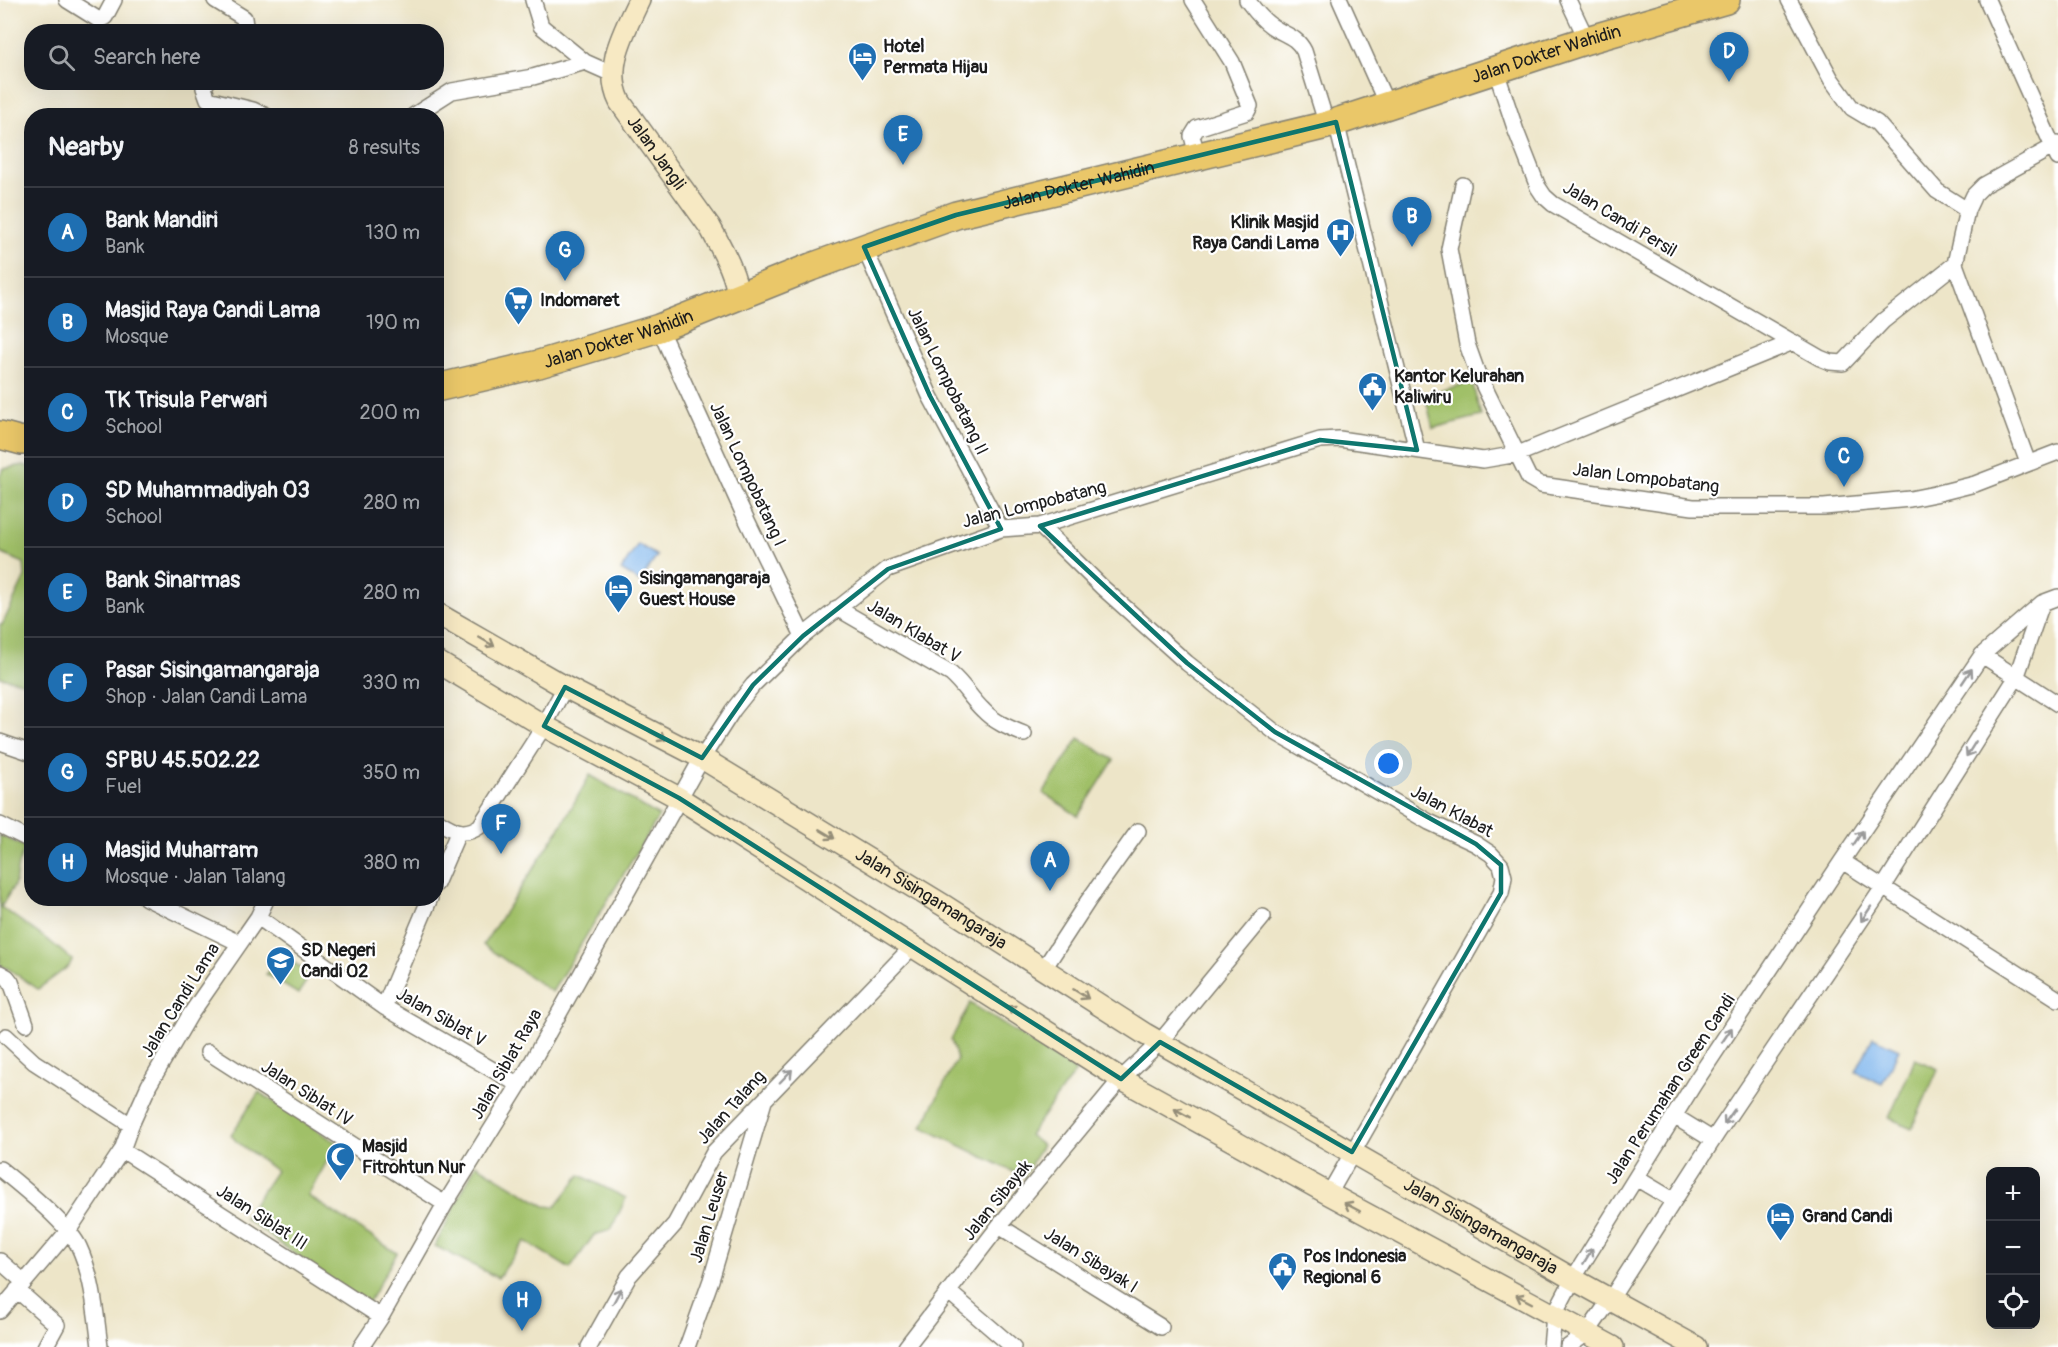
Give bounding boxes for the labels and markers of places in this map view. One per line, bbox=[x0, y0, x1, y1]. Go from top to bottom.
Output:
pin: D bbox=[1710, 32, 1748, 82]
place label: Hotel Permata Hijau bbox=[883, 35, 988, 79]
hotel icon: Hotel Permata Hijau bbox=[846, 40, 878, 82]
pin: E bbox=[884, 116, 922, 165]
pin: B bbox=[1392, 198, 1432, 247]
place label: Klinik Masjid Raya Candi Lama bbox=[1192, 211, 1320, 255]
hospital icon: Klinik Masjid Raya Candi Lama bbox=[1324, 216, 1356, 258]
pin: G bbox=[546, 232, 584, 281]
supermarket icon: Indomaret bbox=[503, 284, 535, 326]
place label: Indomaret bbox=[540, 289, 620, 312]
place label: Kantor Kelurahan Kaliwiru bbox=[1394, 365, 1524, 409]
public building icon: Kantor Kelurahan Kaliwiru bbox=[1357, 370, 1389, 412]
pin: C bbox=[1824, 438, 1864, 487]
place label: Sisingamangaraja Guest House bbox=[639, 567, 771, 611]
hotel icon: Sisingamangaraja Guest House bbox=[602, 572, 634, 614]
pin: F bbox=[482, 804, 520, 854]
pin: A bbox=[1030, 842, 1070, 891]
place label: SD Negeri Candi 02 bbox=[301, 939, 375, 983]
school or university icon: SD Negeri Candi 02 bbox=[264, 944, 296, 986]
place label: Masjid Fitrohtun Nur bbox=[362, 1135, 466, 1179]
mosque icon: Masjid Fitrohtun Nur bbox=[325, 1140, 357, 1182]
hotel icon: Grand Candi bbox=[1765, 1200, 1797, 1242]
place label: Grand Candi bbox=[1802, 1205, 1892, 1228]
place label: Pos Indonesia Regional 6 bbox=[1303, 1245, 1407, 1289]
public building icon: Pos Indonesia Regional 6 bbox=[1266, 1250, 1298, 1292]
pin: H bbox=[502, 1282, 542, 1331]

